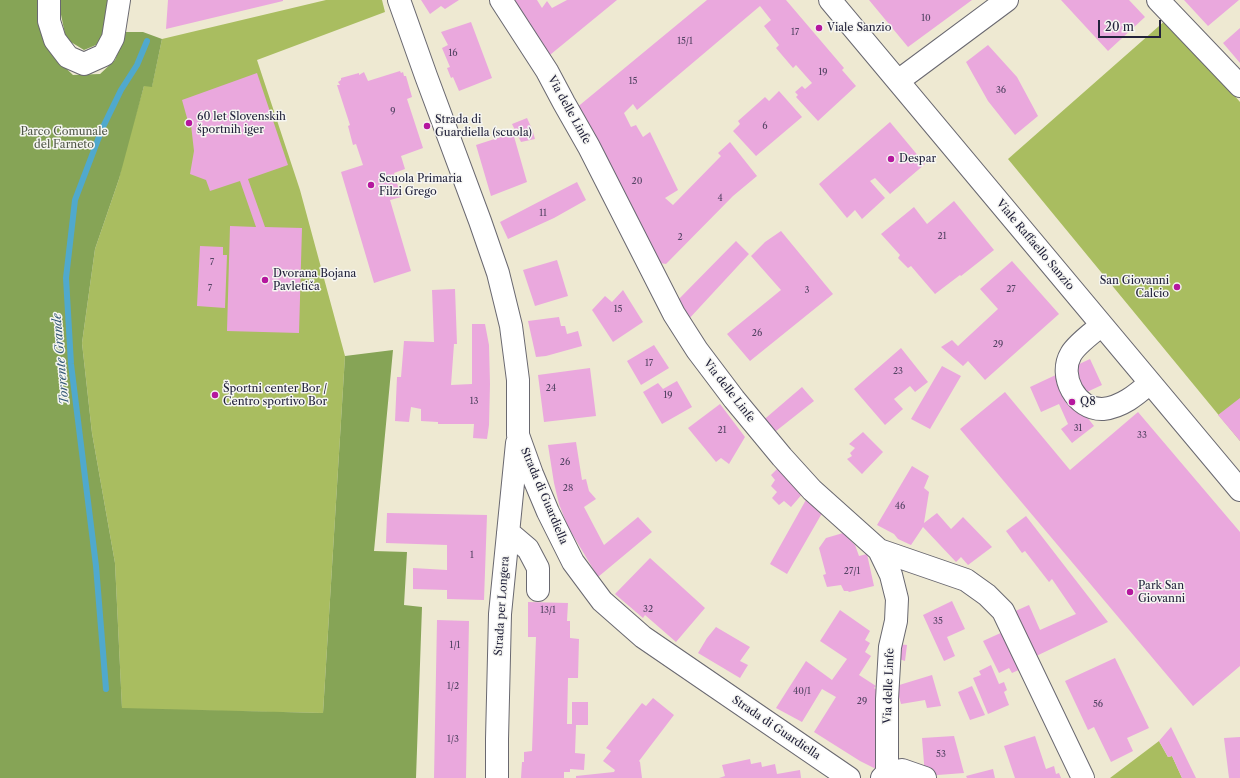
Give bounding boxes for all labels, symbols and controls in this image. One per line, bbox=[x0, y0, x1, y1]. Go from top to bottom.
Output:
scale bar bbox=[1100, 12, 1163, 38]
house number: 10 bbox=[921, 13, 931, 23]
text: 20 m bbox=[1105, 19, 1134, 34]
place label: Viale Sanzio bbox=[827, 21, 891, 35]
marker: Viale Sanzio bbox=[814, 23, 824, 33]
house number: 17 bbox=[791, 27, 799, 37]
house number: 15/1 bbox=[677, 36, 693, 46]
house number: 16 bbox=[448, 48, 458, 58]
house number: 19 bbox=[818, 67, 828, 77]
street label: Via delle Linfe bbox=[545, 74, 593, 146]
house number: 15 bbox=[629, 76, 637, 86]
house number: 36 bbox=[996, 85, 1006, 95]
house number: 9 bbox=[390, 106, 396, 116]
place label: 60 let Slovenskih športnih iger bbox=[197, 110, 286, 136]
place label: Strada di Guardiella (scuola) bbox=[435, 113, 532, 139]
marker: 60 let Slovenskih športnih iger bbox=[184, 118, 194, 128]
marker: Strada di Guardiella (scuola) bbox=[422, 121, 432, 131]
house number: 6 bbox=[762, 121, 768, 131]
park label: Parco Comunale del Farneto bbox=[20, 125, 108, 151]
place label: Despar bbox=[899, 152, 936, 166]
marker: Despar bbox=[886, 154, 896, 164]
place label: Scuola Primaria Filzi Grego bbox=[379, 172, 462, 198]
house number: 20 bbox=[632, 176, 642, 186]
marker: Scuola Primaria Filzi Grego bbox=[366, 180, 376, 190]
house number: 4 bbox=[717, 193, 723, 203]
street label: Viale Raffaello Sanzio bbox=[993, 197, 1077, 293]
house number: 11 bbox=[539, 208, 547, 218]
house number: 21 bbox=[938, 231, 946, 241]
house number: 2 bbox=[677, 232, 683, 242]
house number: 7 bbox=[210, 257, 214, 267]
place label: Dvorana Bojana Pavletiča bbox=[273, 267, 356, 293]
place label: San Giovanni Calcio bbox=[1100, 274, 1169, 300]
marker: Dvorana Bojana Pavletiča bbox=[260, 275, 270, 285]
marker: San Giovanni Calcio bbox=[1172, 282, 1182, 292]
house number: 7 bbox=[208, 283, 212, 293]
house number: 27 bbox=[1006, 284, 1016, 294]
house number: 3 bbox=[805, 285, 809, 295]
house number: 15 bbox=[614, 304, 622, 314]
water label: Torrente Grande bbox=[50, 313, 72, 405]
house number: 26 bbox=[752, 328, 762, 338]
house number: 29 bbox=[993, 339, 1003, 349]
street label: Via delle Linfe bbox=[700, 357, 758, 425]
house number: 17 bbox=[645, 358, 653, 368]
house number: 23 bbox=[893, 366, 903, 376]
place label: Športni center Bor / Centro sportivo Bor bbox=[223, 382, 327, 408]
house number: 24 bbox=[546, 383, 556, 393]
marker: Športni center Bor / Centro sportivo Bor bbox=[210, 390, 220, 400]
house number: 19 bbox=[663, 390, 673, 400]
place label: Q8 bbox=[1080, 395, 1096, 409]
house number: 13 bbox=[470, 396, 478, 406]
marker: Q8 bbox=[1067, 397, 1077, 407]
house number: 31 bbox=[1074, 423, 1082, 433]
house number: 21 bbox=[718, 425, 726, 435]
house number: 33 bbox=[1137, 430, 1147, 440]
street label: Strada di Guardiella bbox=[518, 446, 570, 546]
house number: 26 bbox=[560, 457, 570, 467]
house number: 28 bbox=[563, 483, 573, 493]
house number: 46 bbox=[895, 501, 905, 511]
house number: 1 bbox=[470, 550, 474, 560]
street label: Strada per Longera bbox=[492, 556, 512, 656]
house number: 27/1 bbox=[844, 566, 860, 576]
place label: Park San Giovanni bbox=[1138, 579, 1185, 605]
marker: Park San Giovanni bbox=[1125, 587, 1135, 597]
house number: 32 bbox=[643, 604, 653, 614]
house number: 13/1 bbox=[540, 605, 556, 615]
house number: 35 bbox=[933, 616, 943, 626]
house number: 1/1 bbox=[450, 640, 460, 650]
street label: Via delle Linfe bbox=[881, 648, 897, 724]
house number: 1/2 bbox=[447, 681, 459, 691]
house number: 40/1 bbox=[793, 686, 811, 696]
street label: Strada di Guardiella bbox=[729, 694, 823, 762]
house number: 29 bbox=[857, 696, 867, 706]
house number: 56 bbox=[1093, 699, 1103, 709]
house number: 1/3 bbox=[447, 734, 459, 744]
house number: 53 bbox=[936, 749, 946, 759]

